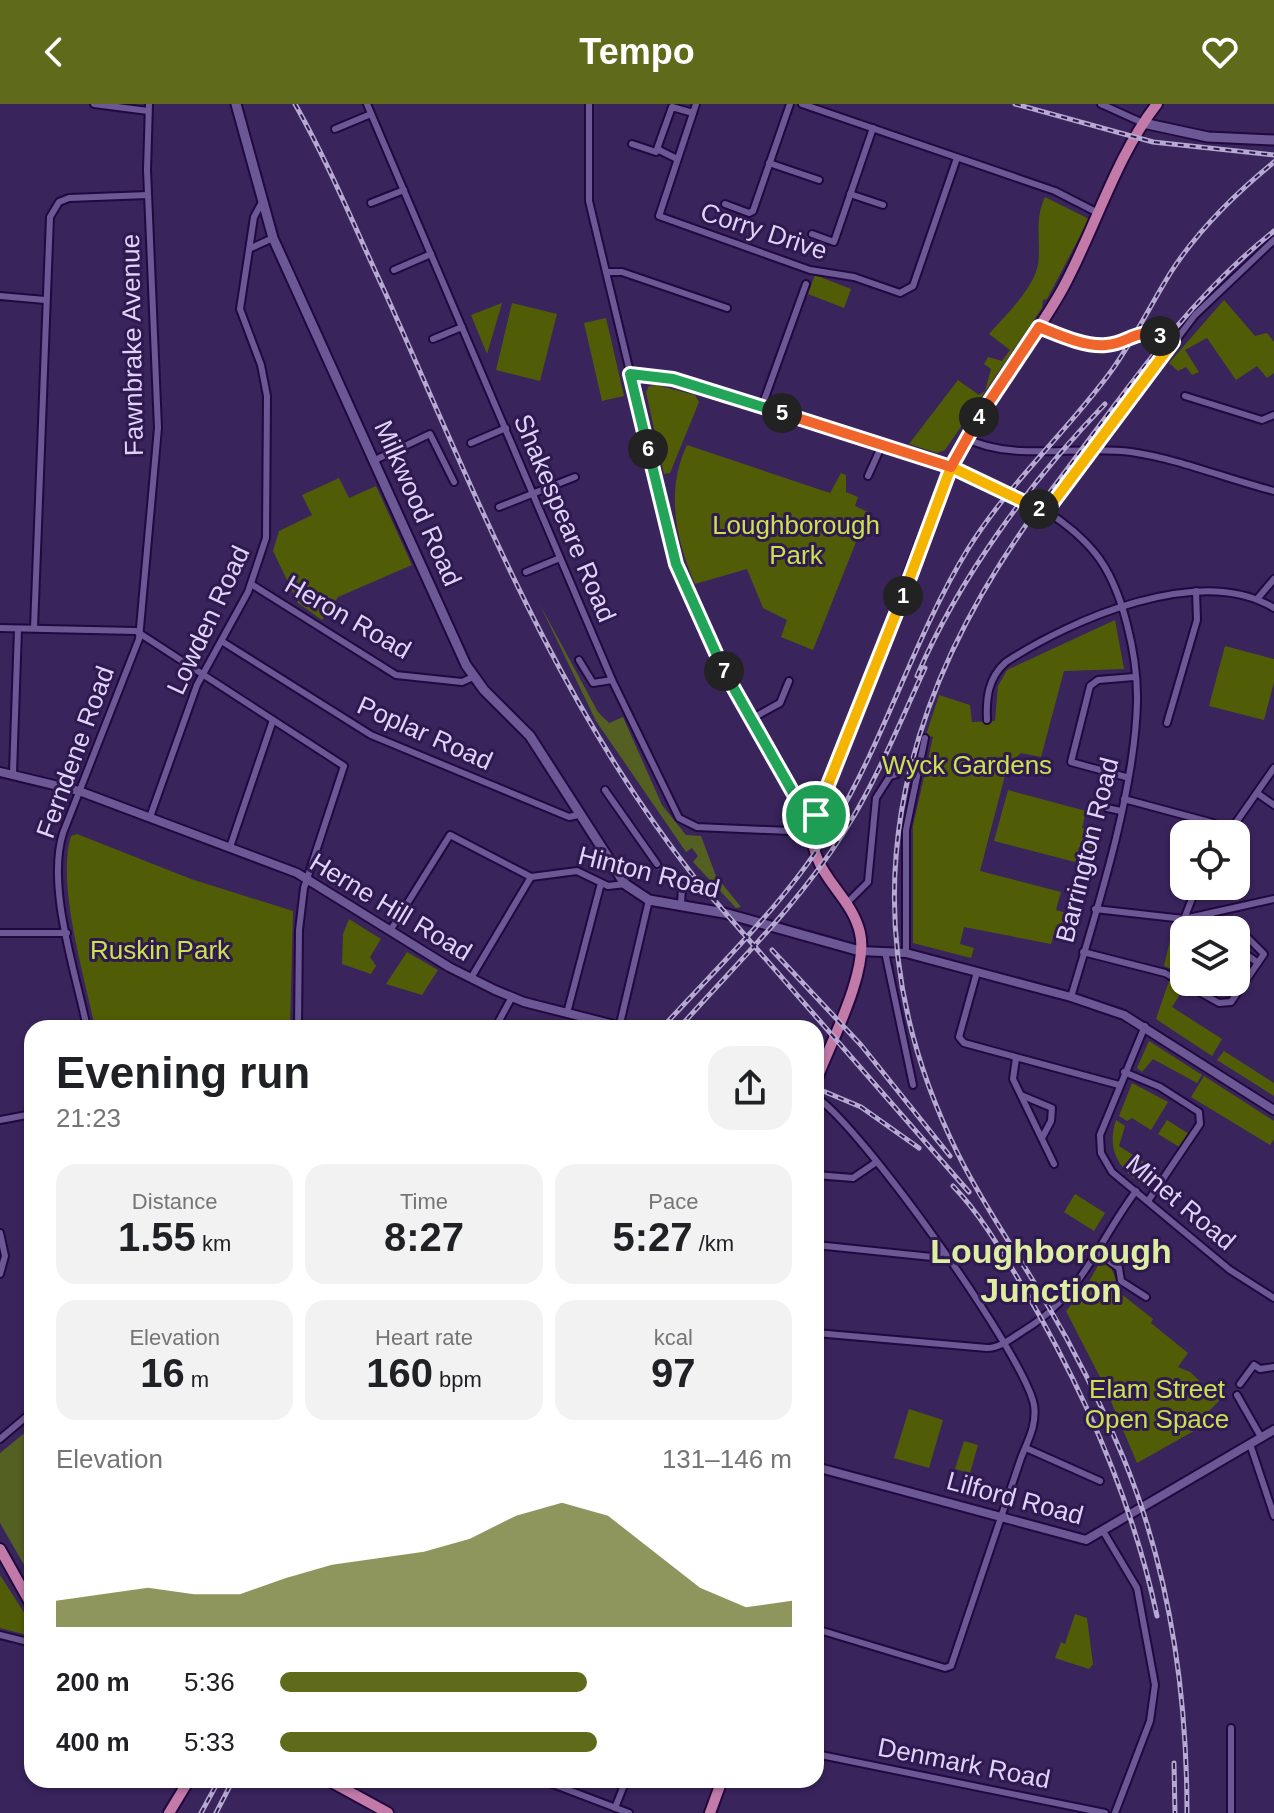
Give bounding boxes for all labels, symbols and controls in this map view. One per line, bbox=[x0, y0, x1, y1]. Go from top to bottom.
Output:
icon: back bbox=[32, 30, 76, 74]
icon: heart bbox=[1198, 30, 1242, 74]
text: Tempo bbox=[579, 31, 695, 72]
street label: Corry Drive bbox=[697, 196, 831, 266]
street label: Fawnbrake Avenue bbox=[115, 234, 149, 456]
pin: 3 bbox=[1140, 316, 1180, 356]
text: 3 bbox=[1154, 323, 1166, 348]
pin: 5 bbox=[762, 393, 802, 433]
pin: 4 bbox=[959, 397, 999, 437]
text: 5 bbox=[776, 400, 788, 425]
text: 4 bbox=[973, 404, 985, 429]
street label: Shakespeare Road bbox=[508, 410, 622, 626]
street label: Milkwood Road bbox=[368, 416, 468, 590]
pin: 6 bbox=[628, 429, 668, 469]
text: 6 bbox=[642, 436, 654, 461]
pin: 2 bbox=[1019, 489, 1059, 529]
text: 2 bbox=[1033, 496, 1045, 521]
park label: Loughborough Park bbox=[712, 510, 880, 570]
street label: Lowden Road bbox=[160, 541, 256, 699]
street label: Heron Road bbox=[280, 569, 416, 665]
pin: 1 bbox=[883, 576, 923, 616]
text: 1 bbox=[897, 583, 909, 608]
pin: 7 bbox=[704, 651, 744, 691]
text: 7 bbox=[718, 658, 730, 683]
street label: Ferndene Road bbox=[30, 662, 120, 842]
street label: Poplar Road bbox=[353, 690, 497, 776]
park label: Wyck Gardens bbox=[882, 750, 1052, 780]
street label: Barrington Road bbox=[1050, 755, 1124, 945]
pin bbox=[782, 781, 850, 849]
icon: arrive bbox=[794, 793, 838, 837]
map controls bbox=[1170, 820, 1250, 996]
button: locate bbox=[1170, 820, 1250, 900]
street label: Hinton Road bbox=[575, 840, 723, 904]
street label: Herne Hill Road bbox=[305, 847, 477, 967]
button: layers bbox=[1170, 916, 1250, 996]
park label: Ruskin Park bbox=[90, 935, 231, 965]
button: share bbox=[708, 1046, 792, 1130]
text: Evening run bbox=[56, 1048, 310, 1097]
text: 21:23 bbox=[56, 1103, 121, 1133]
street label: Minet Road bbox=[1120, 1148, 1242, 1256]
text: Distance bbox=[132, 1189, 217, 1214]
text: Time bbox=[400, 1189, 448, 1214]
text: Pace bbox=[648, 1189, 698, 1214]
text: 1.55 bbox=[118, 1215, 196, 1259]
text: 8:27 bbox=[384, 1215, 464, 1259]
text: 5:27 bbox=[613, 1215, 693, 1259]
text: km bbox=[196, 1231, 231, 1256]
text: /km bbox=[693, 1231, 734, 1256]
district label: Loughborough Junction bbox=[930, 1232, 1172, 1309]
text: Elevation bbox=[129, 1325, 220, 1350]
text: Heart rate bbox=[375, 1325, 473, 1350]
text: kcal bbox=[654, 1325, 693, 1350]
text: 16 bbox=[140, 1351, 185, 1395]
text: 160 bbox=[366, 1351, 433, 1395]
text: 97 bbox=[651, 1351, 696, 1395]
text: m bbox=[185, 1367, 209, 1392]
text: bpm bbox=[433, 1367, 482, 1392]
park label: Elam Street Open Space bbox=[1085, 1374, 1229, 1434]
text: Elevation bbox=[56, 1444, 163, 1474]
text: 131–146 m bbox=[662, 1444, 792, 1474]
street label: Lilford Road bbox=[943, 1465, 1087, 1531]
text: 200 m bbox=[56, 1667, 130, 1697]
text: 5:36 bbox=[184, 1667, 235, 1697]
text: 400 m bbox=[56, 1727, 130, 1757]
text: 5:33 bbox=[184, 1727, 235, 1757]
street label: Denmark Road bbox=[875, 1732, 1053, 1794]

